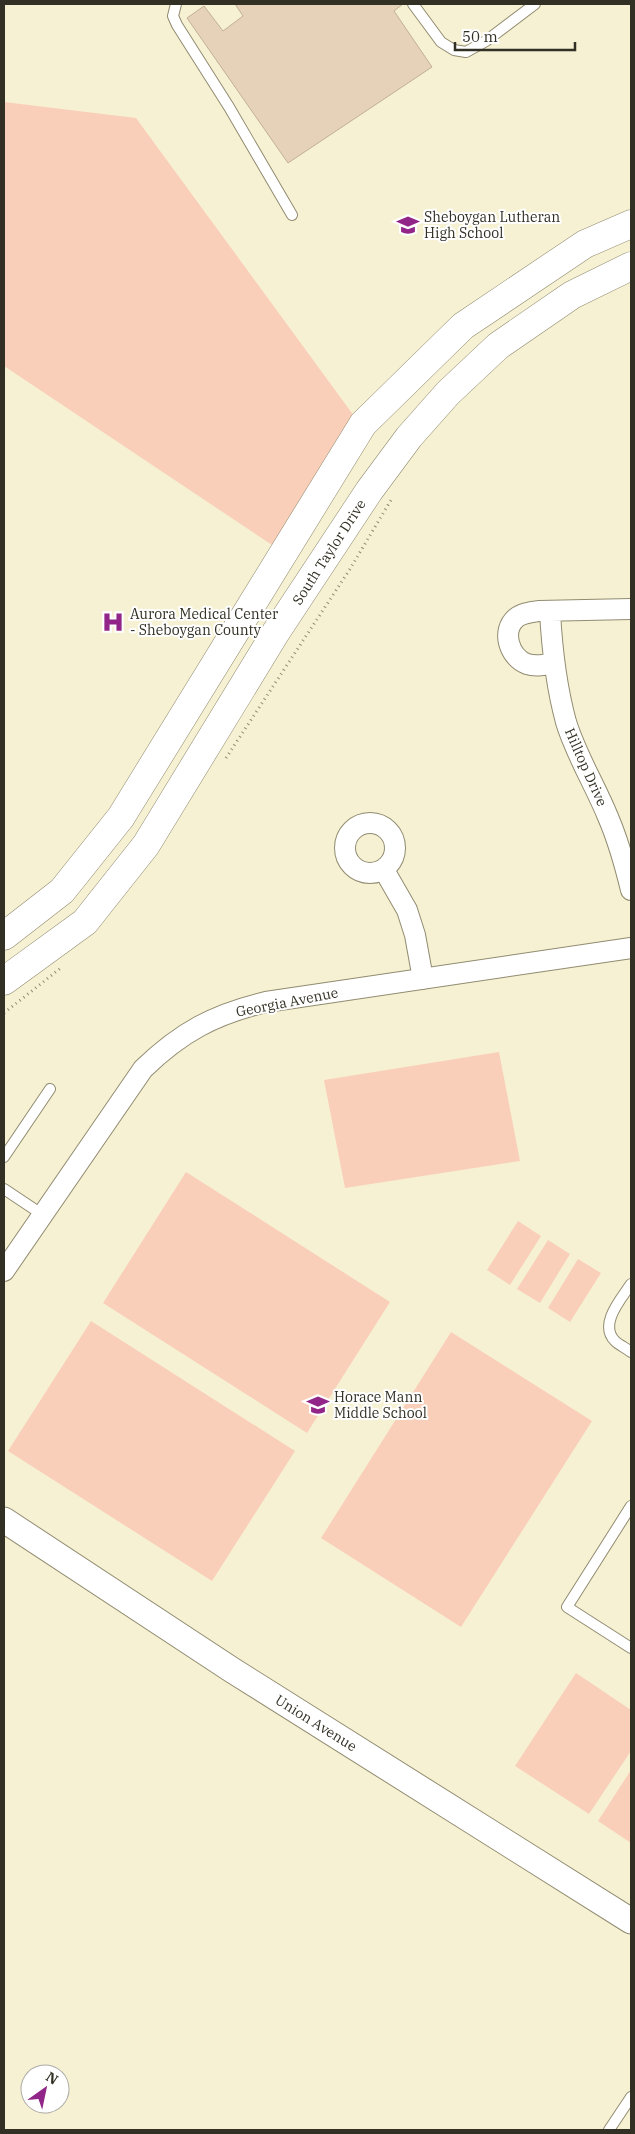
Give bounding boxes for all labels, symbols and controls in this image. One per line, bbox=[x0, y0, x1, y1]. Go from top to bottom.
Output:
scale bar bbox=[455, 20, 575, 52]
text: 50 m bbox=[462, 27, 498, 46]
place label: Sheboygan Lutheran High School bbox=[424, 208, 560, 242]
school or university icon: Sheboygan Lutheran High School bbox=[395, 212, 421, 238]
street label: South Taylor Drive bbox=[288, 496, 370, 608]
place label: Aurora Medical Center - Sheboygan County bbox=[130, 605, 279, 639]
hospital icon: Aurora Medical Center - Sheboygan County bbox=[100, 609, 126, 635]
street label: Hilltop Drive bbox=[561, 725, 611, 809]
street label: Georgia Avenue bbox=[234, 983, 340, 1021]
place label: Horace Mann Middle School bbox=[334, 1388, 427, 1422]
school or university icon: Horace Mann Middle School bbox=[305, 1392, 331, 1418]
street label: Union Avenue bbox=[272, 1691, 360, 1755]
north arrow bbox=[20, 2064, 70, 2114]
text: N bbox=[43, 2068, 62, 2089]

